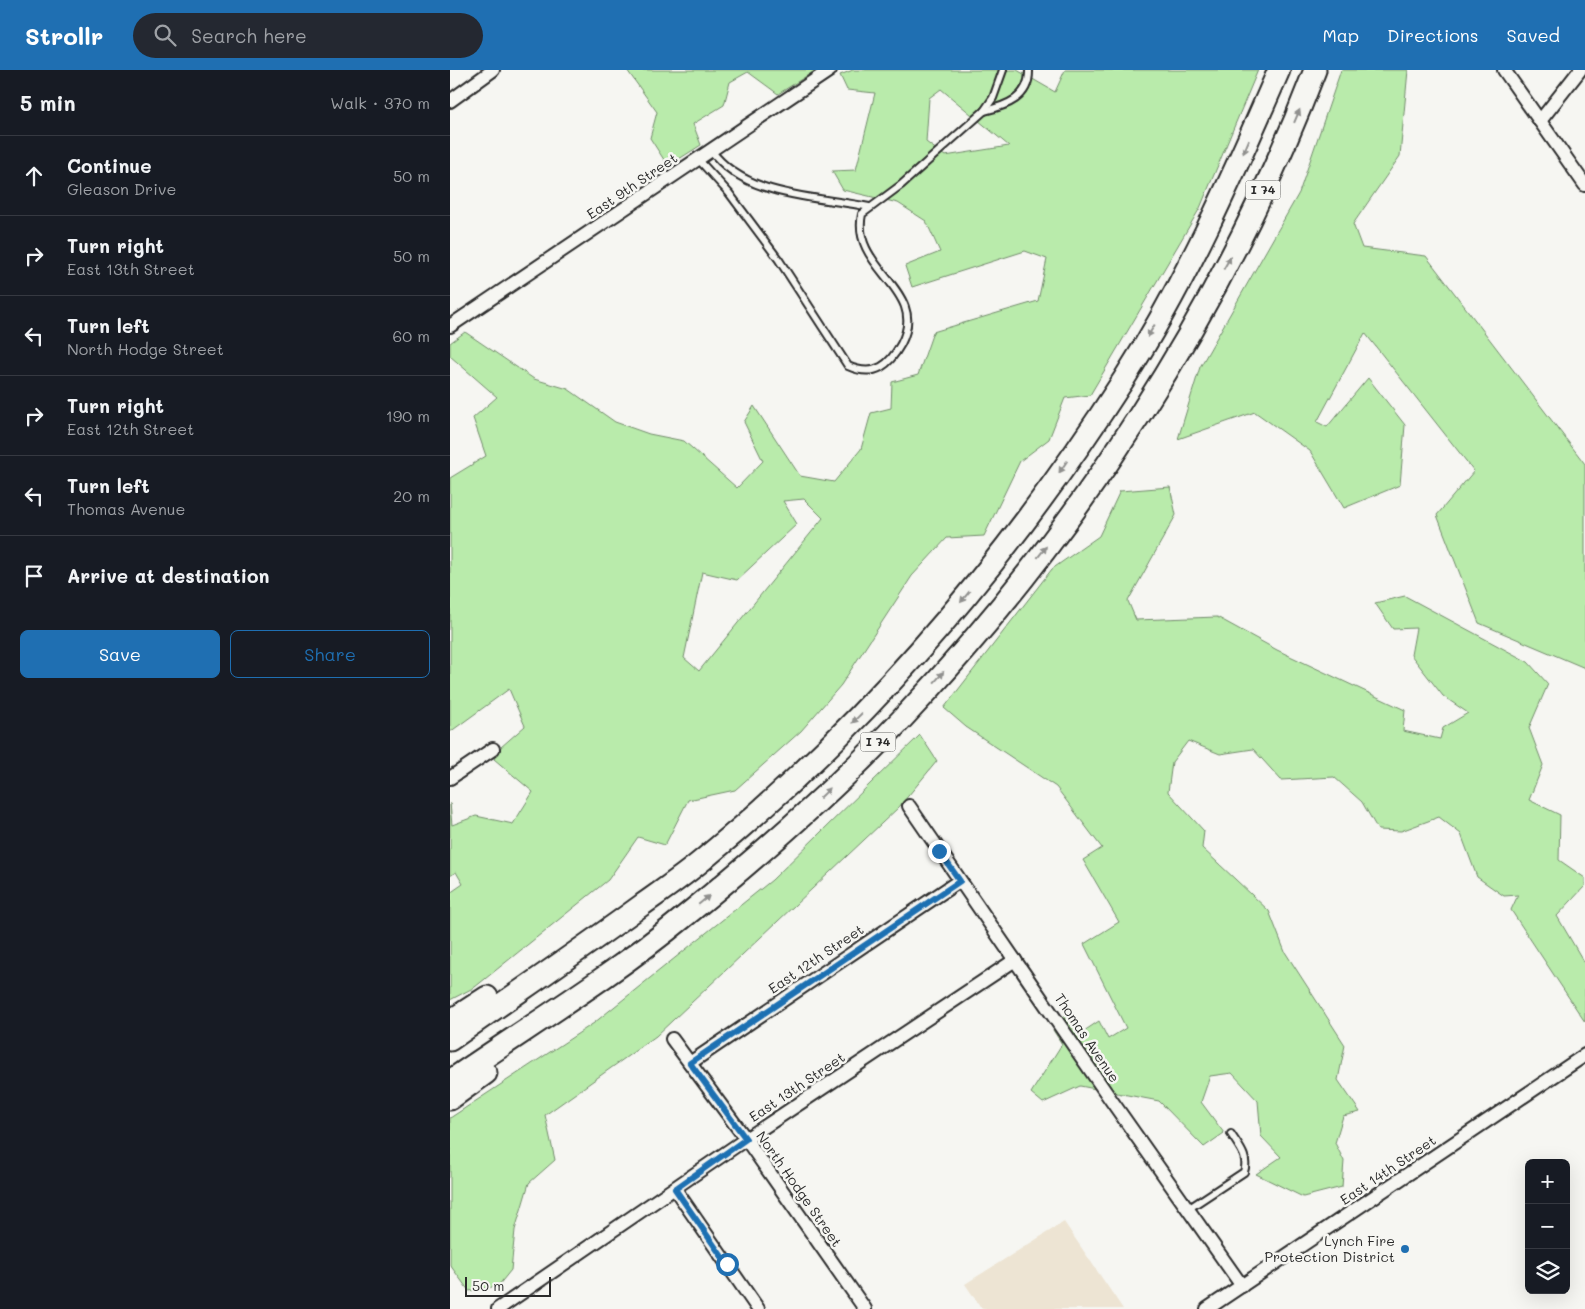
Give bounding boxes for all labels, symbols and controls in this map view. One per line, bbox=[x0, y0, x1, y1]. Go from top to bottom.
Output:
search box bbox=[133, 13, 483, 58]
text: Strollr bbox=[25, 20, 103, 51]
icon: search bbox=[151, 21, 179, 49]
text: Search here bbox=[191, 23, 307, 48]
text: Map bbox=[1322, 23, 1359, 47]
text: Directions bbox=[1387, 23, 1479, 47]
text: Saved bbox=[1507, 23, 1560, 47]
text: 5 min bbox=[20, 89, 76, 116]
text: Walk · 370 m bbox=[330, 92, 430, 113]
one-way arrow bbox=[1293, 109, 1301, 123]
one-way arrow bbox=[1241, 140, 1249, 154]
street label: East 9th Street bbox=[583, 148, 681, 223]
text: Continue bbox=[67, 153, 152, 178]
icon: ahead bbox=[20, 162, 48, 190]
text: 50 m bbox=[393, 165, 430, 186]
text: Gleason Drive bbox=[67, 178, 176, 199]
road number: I 74 bbox=[1246, 180, 1280, 200]
text: Turn right bbox=[67, 233, 164, 258]
icon: right bbox=[20, 242, 48, 270]
text: 50 m bbox=[393, 245, 430, 266]
one-way arrow bbox=[1223, 256, 1231, 270]
text: East 13th Street bbox=[67, 258, 195, 279]
text: Turn left bbox=[67, 313, 150, 338]
icon: left bbox=[20, 322, 48, 350]
one-way arrow bbox=[1147, 323, 1155, 338]
text: 60 m bbox=[393, 325, 430, 346]
text: North Hodge Street bbox=[67, 338, 224, 359]
text: Turn right bbox=[67, 393, 164, 418]
icon: right bbox=[20, 402, 48, 430]
text: 190 m bbox=[386, 405, 430, 426]
text: East 12th Street bbox=[67, 418, 194, 439]
one-way arrow bbox=[1058, 460, 1068, 474]
text: Turn left bbox=[67, 473, 150, 498]
icon: left bbox=[20, 482, 48, 510]
text: 20 m bbox=[393, 485, 430, 506]
text: Thomas Avenue bbox=[67, 498, 185, 519]
one-way arrow bbox=[1037, 546, 1048, 559]
icon: arrive bbox=[20, 562, 48, 590]
text: Arrive at destination bbox=[67, 563, 270, 588]
one-way arrow bbox=[959, 590, 970, 603]
button: Save bbox=[20, 630, 220, 678]
button: Share bbox=[230, 630, 430, 678]
one-way arrow bbox=[933, 671, 945, 683]
one-way arrow bbox=[851, 711, 863, 723]
road number: I 74 bbox=[860, 732, 896, 752]
one-way arrow bbox=[819, 787, 831, 799]
route end bbox=[928, 840, 951, 863]
one-way arrow bbox=[697, 895, 710, 906]
street label: East 12th Street bbox=[764, 920, 867, 998]
street label: Thomas Avenue bbox=[1051, 989, 1124, 1086]
street label: East 13th Street bbox=[745, 1047, 848, 1126]
street label: North Hodge Street bbox=[752, 1127, 847, 1250]
street label: East 14th Street bbox=[1336, 1130, 1439, 1209]
map controls bbox=[1525, 1159, 1570, 1294]
button: + bbox=[1525, 1159, 1570, 1204]
button: − bbox=[1525, 1204, 1570, 1249]
place label: Lynch Fire Protection District bbox=[1265, 1231, 1395, 1266]
marker: Lynch Fire Protection District bbox=[1399, 1243, 1411, 1255]
button: layers bbox=[1525, 1249, 1570, 1294]
route start bbox=[716, 1253, 739, 1276]
scale bar bbox=[465, 1274, 551, 1297]
text: 50 m bbox=[472, 1276, 504, 1295]

